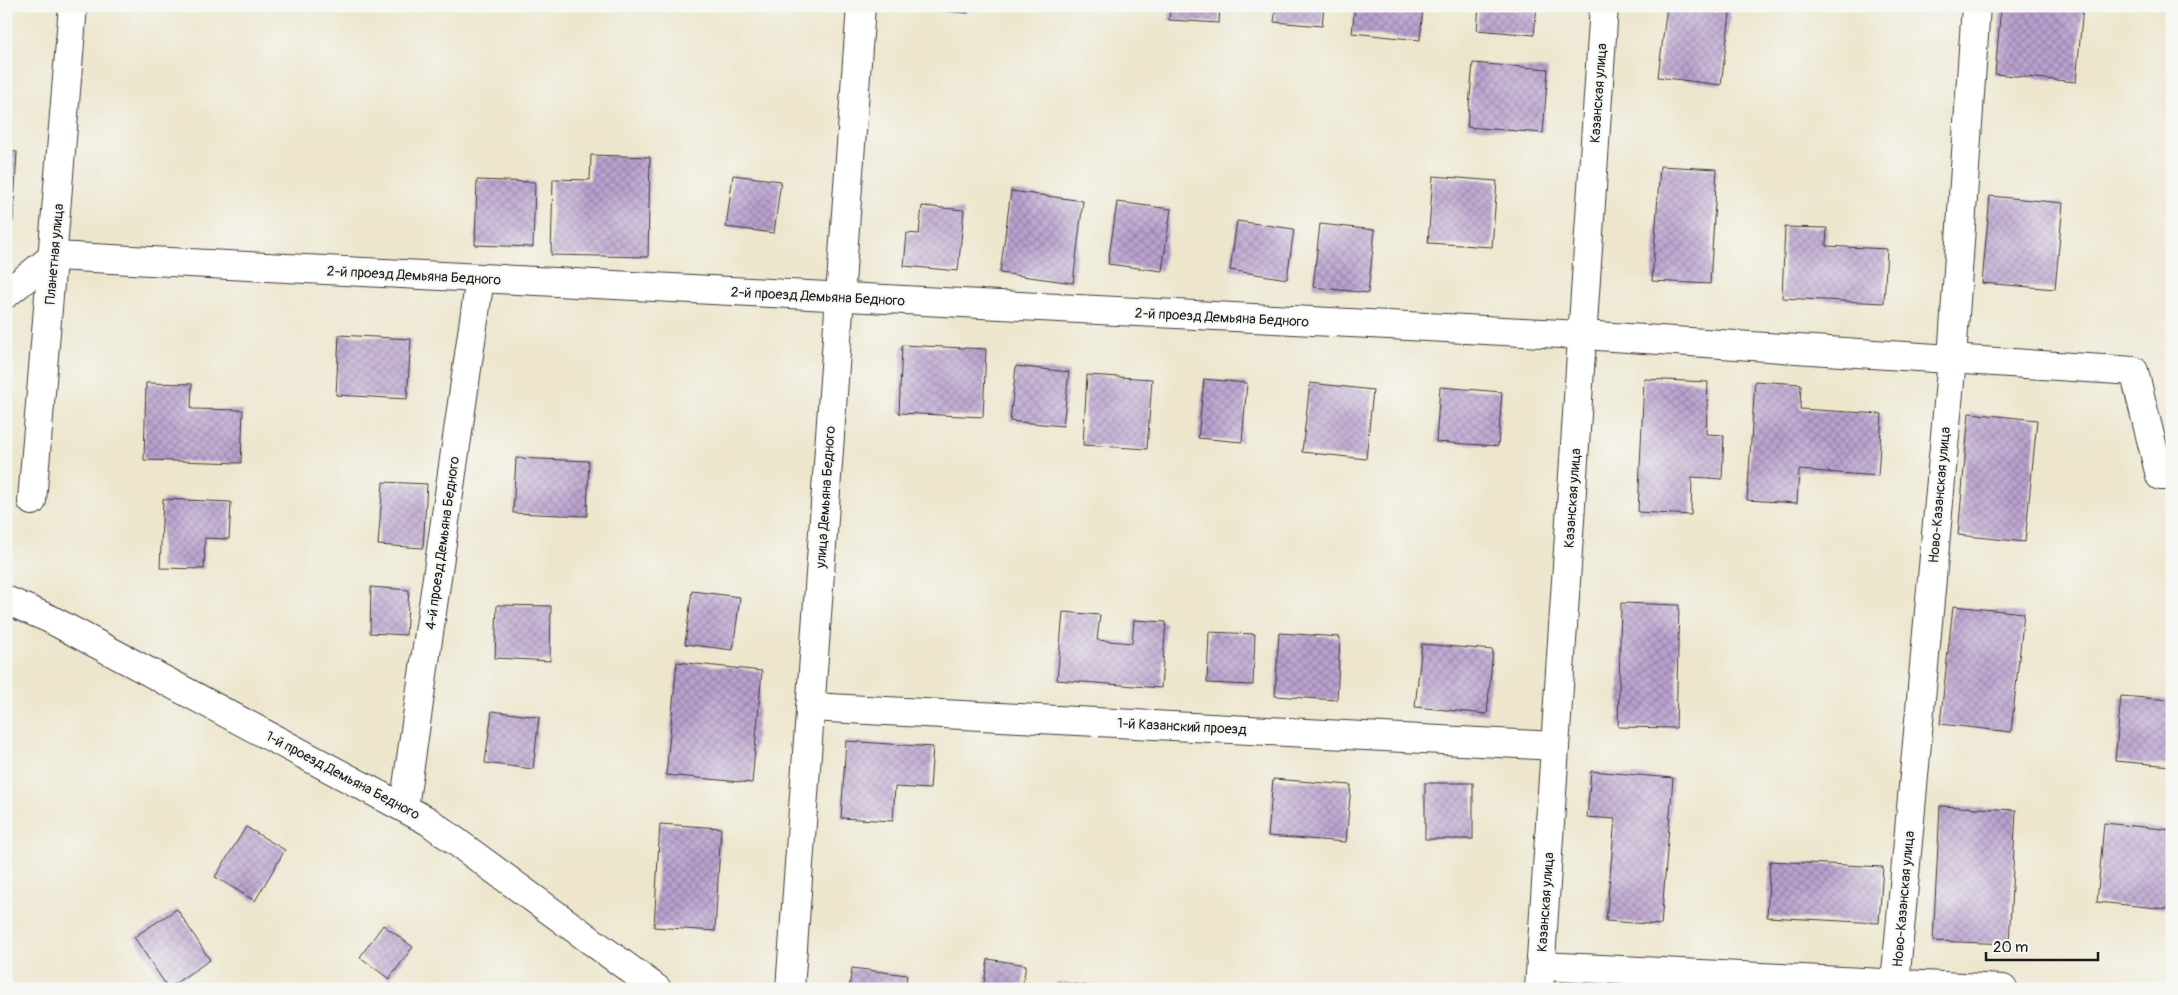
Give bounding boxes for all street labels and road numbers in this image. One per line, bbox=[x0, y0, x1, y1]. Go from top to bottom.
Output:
street label: Казанская улица bbox=[1587, 42, 1610, 144]
street label: Планетная улица bbox=[42, 203, 67, 305]
street label: 2-й проезд Демьяна Бедного bbox=[326, 262, 502, 289]
street label: 2-й проезд Демьяна Бедного bbox=[730, 283, 906, 310]
street label: 2-й проезд Демьяна Бедного bbox=[1134, 304, 1310, 331]
street label: улица Демьяна Бедного bbox=[812, 425, 839, 570]
street label: Ново-Казанская улица bbox=[1925, 426, 1954, 564]
street label: Казанская улица bbox=[1561, 447, 1584, 549]
street label: 4-й проезд Демьяна Бедного bbox=[422, 455, 463, 631]
street label: 1-й Казанский проезд bbox=[1117, 715, 1248, 738]
street label: 1-й проезд Демьяна Бедного bbox=[263, 728, 423, 824]
street label: Ново-Казанская улица bbox=[1889, 830, 1918, 968]
street label: Казанская улица bbox=[1534, 851, 1557, 953]

